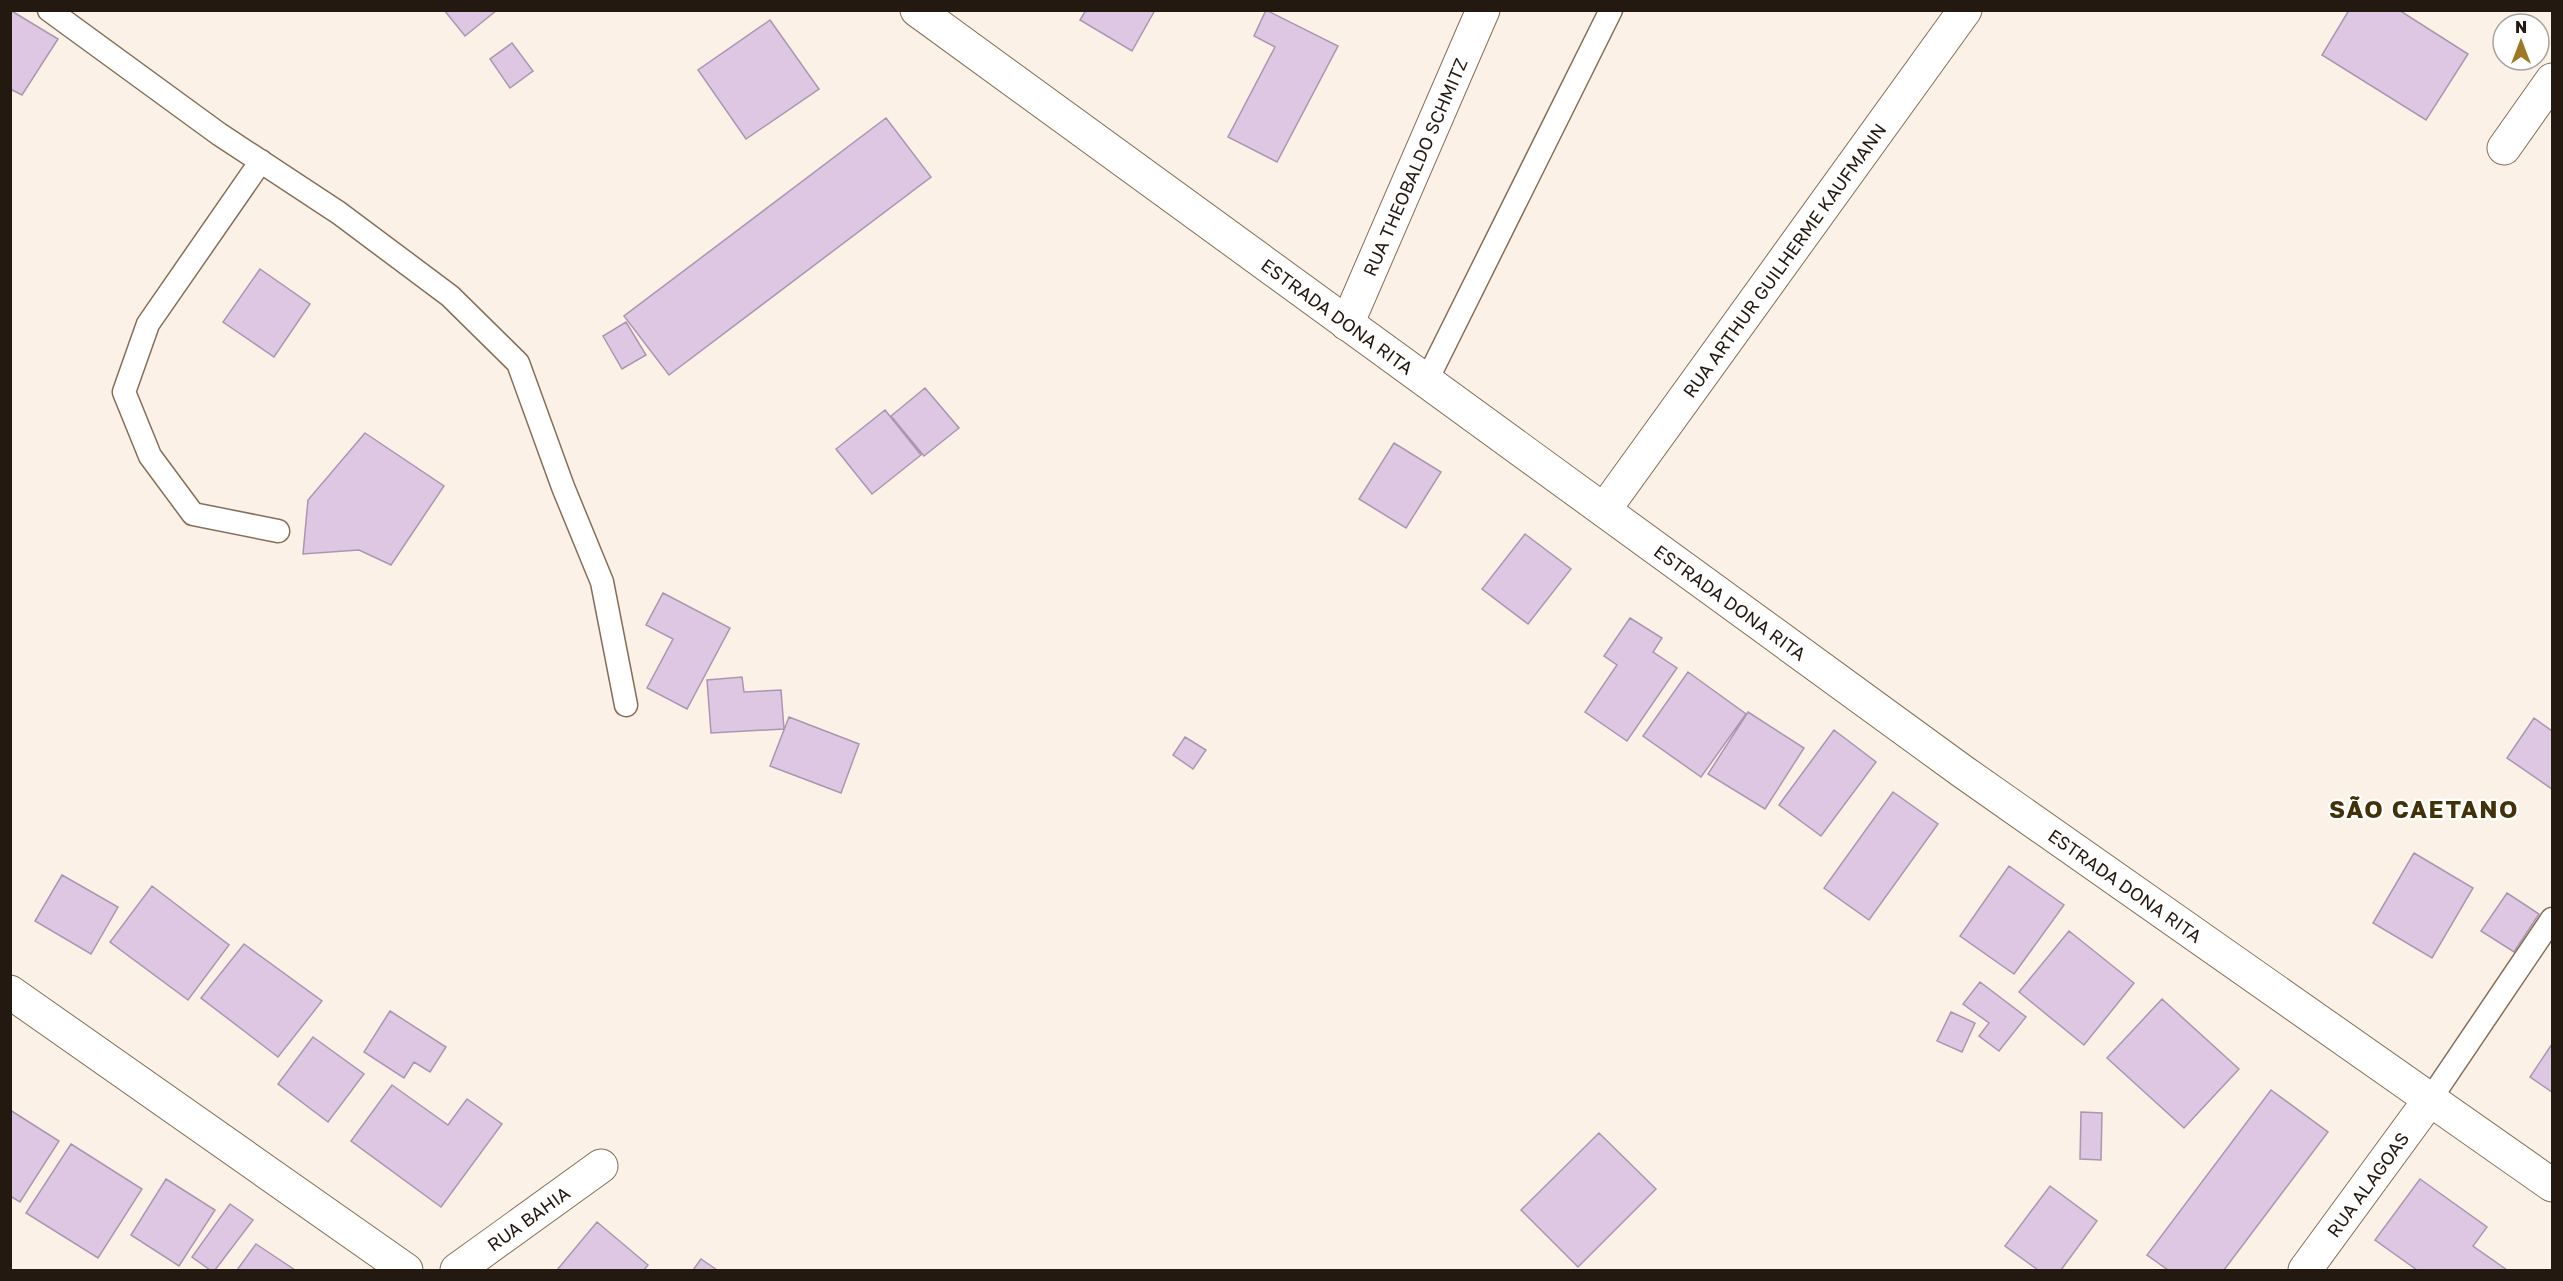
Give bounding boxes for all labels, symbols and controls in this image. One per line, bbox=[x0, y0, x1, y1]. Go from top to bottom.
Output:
north arrow bbox=[2491, 12, 2551, 72]
text: N bbox=[2515, 17, 2527, 37]
street label: RUA THEOBALDO SCHMITZ bbox=[1358, 55, 1472, 279]
street label: RUA ARTHUR GUILHERME KAUFMANN bbox=[1678, 119, 1891, 402]
street label: ESTRADA DONA RITA bbox=[1257, 253, 1418, 379]
street label: ESTRADA DONA RITA bbox=[1650, 540, 1810, 665]
district label: SÃO CAETANO bbox=[2329, 794, 2519, 823]
street label: ESTRADA DONA RITA bbox=[2044, 824, 2206, 947]
street label: RUA ALAGOAS bbox=[2322, 1128, 2413, 1241]
street label: RUA BAHIA bbox=[483, 1181, 574, 1256]

